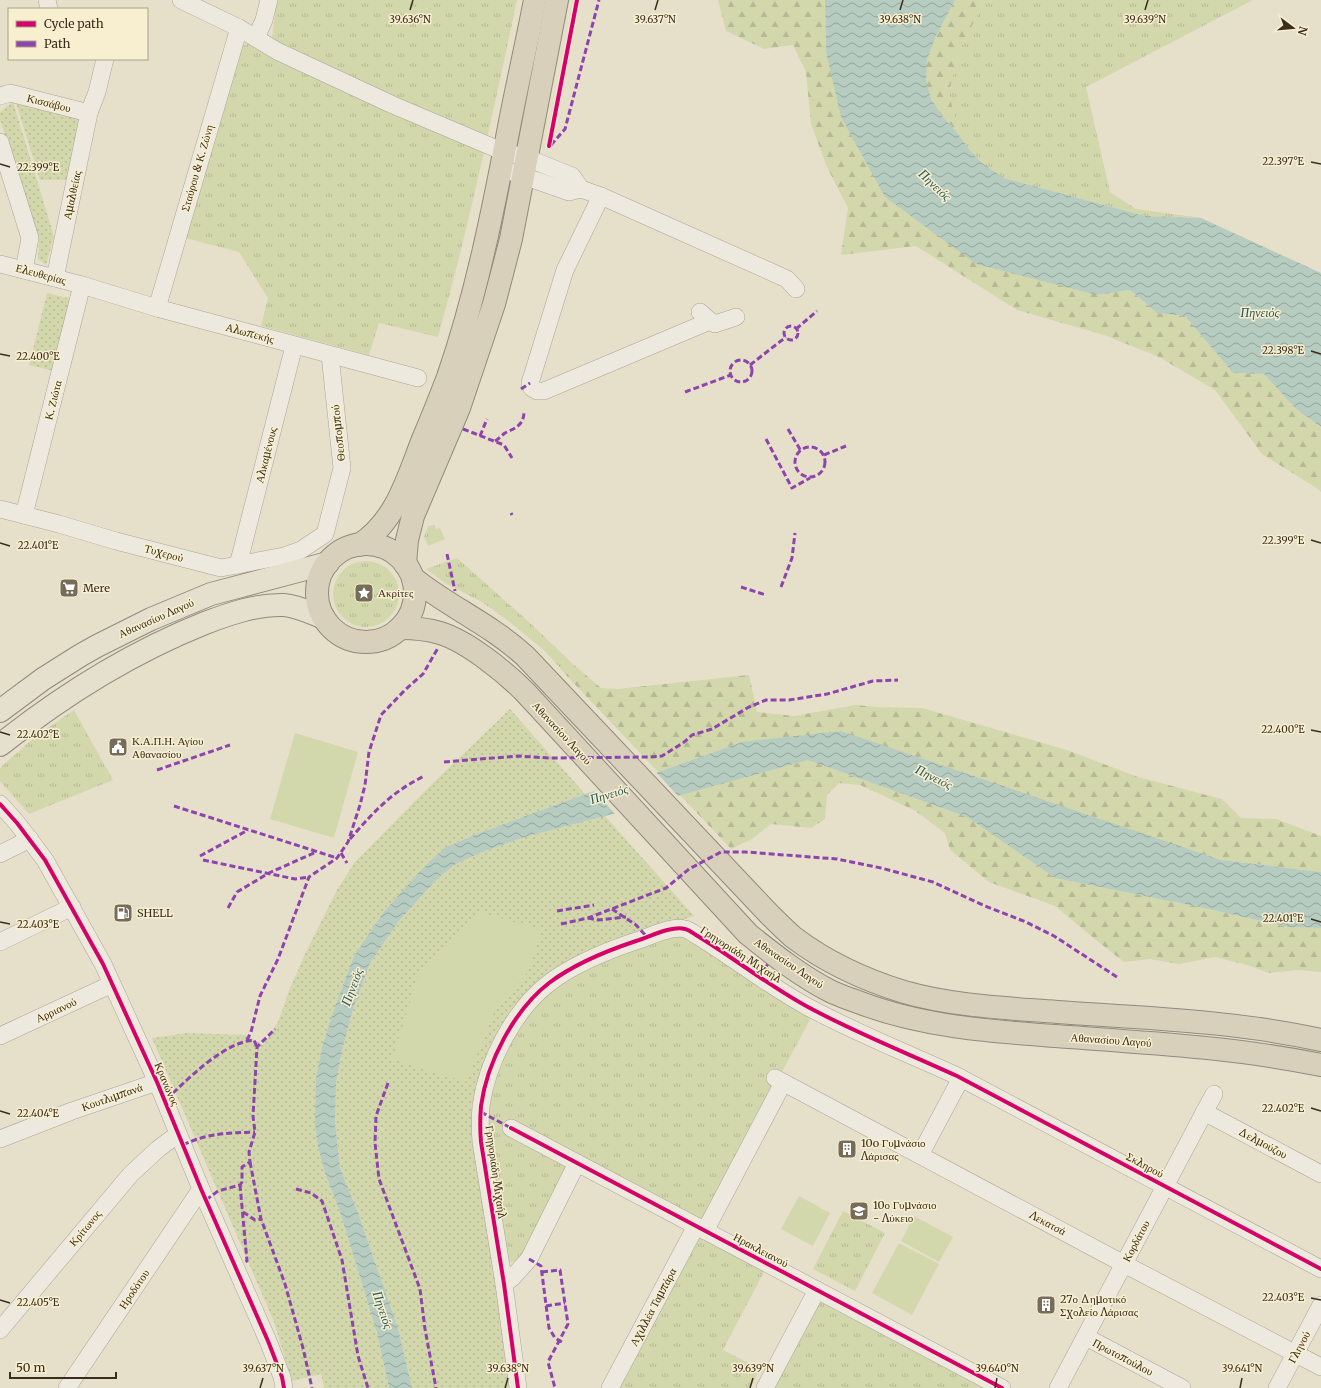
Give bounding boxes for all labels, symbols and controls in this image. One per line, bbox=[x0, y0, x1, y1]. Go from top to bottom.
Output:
legend bbox=[8, 8, 148, 60]
north arrow bbox=[1273, 8, 1313, 48]
text: 39.636°N bbox=[389, 13, 431, 26]
text: 39.637°N bbox=[634, 13, 676, 26]
text: 39.638°N bbox=[879, 13, 921, 26]
text: 39.639°N bbox=[1124, 13, 1166, 26]
text: Cycle path bbox=[44, 16, 104, 31]
text: N bbox=[1295, 25, 1311, 37]
text: Path bbox=[44, 36, 70, 51]
street label: Κισσάβου bbox=[25, 91, 73, 115]
street label: Σταύρου & Κ. Ζώνη bbox=[178, 123, 216, 213]
text: 22.397°E bbox=[1262, 155, 1305, 168]
text: 22.399°E bbox=[17, 161, 60, 174]
water label: Πηνειός bbox=[916, 166, 954, 204]
street label: Αμαλθείας bbox=[60, 168, 84, 221]
street label: Ελευθερίας bbox=[14, 261, 68, 288]
water label: Πηνειός bbox=[1241, 305, 1280, 320]
street label: Αλωπεκής bbox=[224, 320, 276, 346]
text: 22.398°E bbox=[1262, 344, 1305, 357]
text: 22.400°E bbox=[16, 350, 60, 363]
street label: Κ. Ζιώτα bbox=[41, 378, 65, 421]
street label: Θεοπομπού bbox=[328, 404, 348, 462]
street label: Αλκαμένους bbox=[252, 425, 280, 485]
text: 22.399°E bbox=[1262, 534, 1305, 547]
text: 22.401°E bbox=[18, 539, 59, 552]
street label: Τυχερού bbox=[143, 541, 186, 565]
supermarket icon: Mere bbox=[58, 577, 80, 599]
place label: Mere bbox=[83, 581, 110, 595]
place icon: Ακρίτες bbox=[353, 582, 375, 604]
place label: Ακρίτες bbox=[378, 586, 414, 600]
street label: Αθανασίου Λαγού bbox=[116, 595, 196, 641]
street label: Αθανασίου Λαγού bbox=[529, 699, 595, 768]
text: 22.400°E bbox=[1261, 723, 1305, 736]
text: 22.402°E bbox=[17, 728, 60, 741]
place label: Κ.Α.Π.Η. Αγίου Αθανασίου bbox=[132, 734, 204, 761]
public building icon: Κ.Α.Π.Η. Αγίου Αθανασίου bbox=[107, 736, 129, 758]
water label: Πηνειός bbox=[913, 762, 955, 792]
water label: Πηνειός bbox=[588, 781, 630, 807]
fuel station icon: SHELL bbox=[112, 902, 134, 924]
place label: SHELL bbox=[137, 906, 173, 920]
text: 22.401°E bbox=[1263, 912, 1304, 925]
text: 22.403°E bbox=[17, 918, 60, 931]
street label: Γρηγοριάδη Μιχαήλ bbox=[698, 923, 785, 986]
street label: Αθανασίου Λαγού bbox=[751, 935, 827, 992]
water label: Πηνειός bbox=[338, 966, 366, 1008]
street label: Αρριανού bbox=[33, 994, 79, 1026]
street label: Αθανασίου Λαγού bbox=[1070, 1030, 1152, 1050]
street label: Κρανώνος bbox=[152, 1060, 183, 1109]
street label: Κουτλιμπανά bbox=[80, 1080, 145, 1114]
text: 22.402°E bbox=[1262, 1102, 1305, 1115]
text: 22.404°E bbox=[17, 1107, 60, 1120]
street label: Γρηγοριάδη Μιχαήλ bbox=[483, 1124, 510, 1220]
street label: Δελμούζου bbox=[1236, 1124, 1290, 1162]
place label: 10o Γυμνάσιο Λάρισας bbox=[860, 1136, 926, 1163]
building icon: 10o Γυμνάσιο Λάρισας bbox=[836, 1138, 858, 1160]
street label: Σκληρού bbox=[1124, 1149, 1167, 1181]
place label: 10ο Γυμνάσιο - Λύκειο bbox=[873, 1198, 937, 1225]
school or university icon: 10ο Γυμνάσιο - Λύκειο bbox=[848, 1200, 870, 1222]
street label: Κρίτωνος bbox=[66, 1207, 105, 1249]
street label: Λεκατσά bbox=[1027, 1207, 1069, 1239]
street label: Κορδάτου bbox=[1119, 1217, 1153, 1264]
street label: Ηρακλειανού bbox=[731, 1230, 791, 1271]
street label: Αχιλλέα Ταμπάρα bbox=[627, 1265, 680, 1348]
street label: Ηροδότου bbox=[116, 1266, 153, 1312]
water label: Πηνειός bbox=[370, 1289, 396, 1331]
text: 22.403°E bbox=[1262, 1291, 1305, 1304]
place label: 27ο Δημοτικό Σχολείο Λάρισας bbox=[1060, 1292, 1139, 1319]
building icon: 27ο Δημοτικό Σχολείο Λάρισας bbox=[1035, 1294, 1057, 1316]
text: 22.405°E bbox=[17, 1296, 60, 1309]
street label: Γληνού bbox=[1285, 1328, 1314, 1365]
street label: Πρωτοπούλου bbox=[1090, 1335, 1156, 1379]
scale bar bbox=[10, 1354, 116, 1380]
text: 50 m bbox=[16, 1360, 45, 1375]
text: 39.637°N bbox=[242, 1362, 284, 1375]
text: 39.638°N bbox=[487, 1362, 529, 1375]
text: 39.639°N bbox=[732, 1362, 774, 1375]
text: 39.640°N bbox=[975, 1362, 1019, 1375]
text: 39.641°N bbox=[1222, 1362, 1262, 1375]

